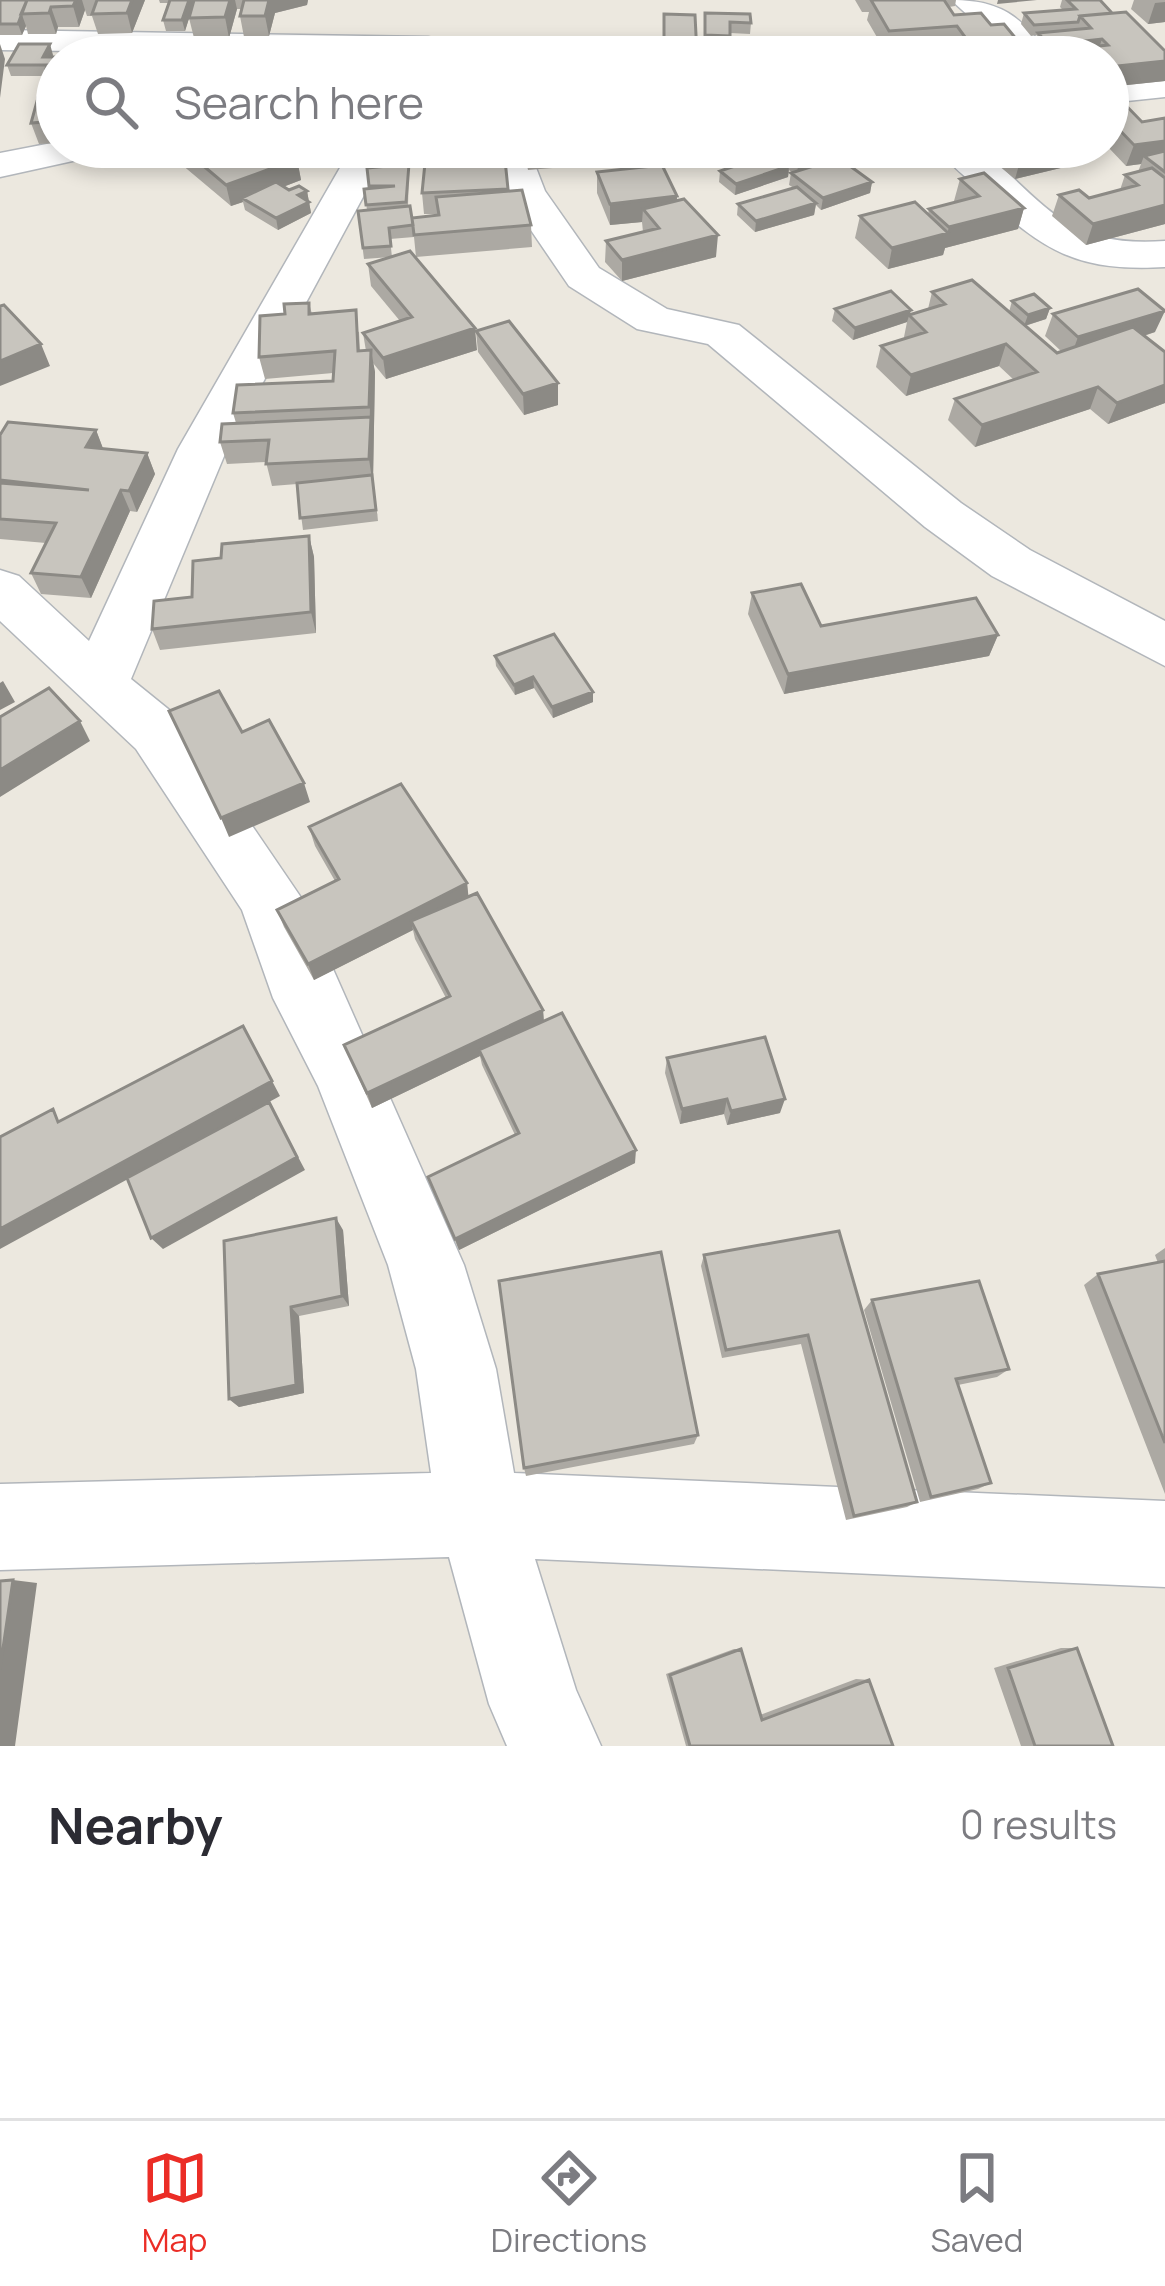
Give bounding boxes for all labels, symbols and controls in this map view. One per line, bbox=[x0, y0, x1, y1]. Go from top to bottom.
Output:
search box bbox=[36, 36, 1129, 168]
icon: search bbox=[78, 69, 144, 135]
text: Search here bbox=[174, 71, 424, 133]
text: Nearby bbox=[48, 1790, 223, 1859]
text: 0 results bbox=[960, 1797, 1117, 1851]
tab: Map bbox=[142, 2145, 208, 2262]
tab: Directions bbox=[491, 2145, 647, 2262]
tab: Saved bbox=[930, 2145, 1023, 2262]

